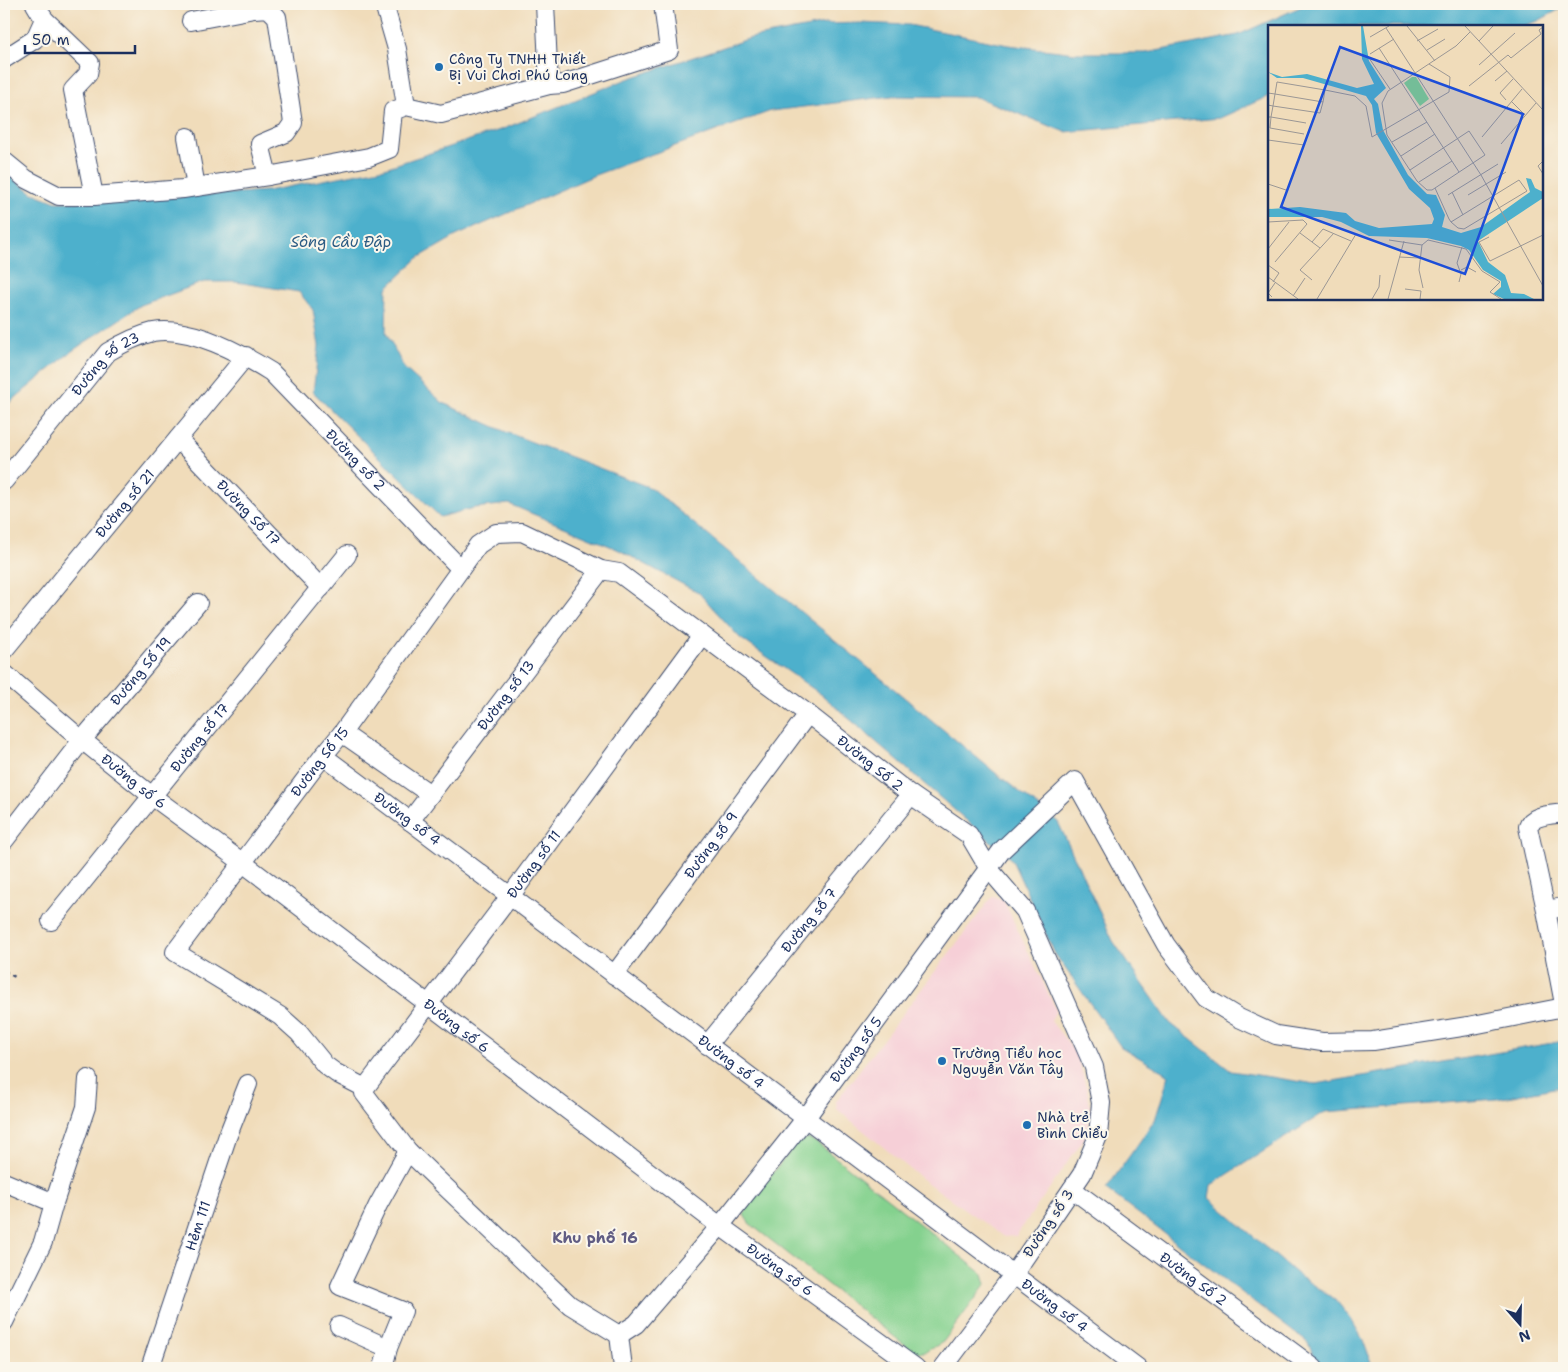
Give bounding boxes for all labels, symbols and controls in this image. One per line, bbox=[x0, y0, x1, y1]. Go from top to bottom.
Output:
scale bar bbox=[25, 22, 135, 54]
inset map bbox=[1268, 25, 1543, 300]
text: 50 m bbox=[32, 30, 70, 50]
place label: Công Ty TNHH Thiết Bị Vui Chơi Phú Long bbox=[449, 50, 588, 84]
marker: Công Ty TNHH Thiết Bị Vui Chơi Phú Long bbox=[433, 61, 445, 73]
water label: Sông Cầu Đập bbox=[291, 232, 391, 252]
street label: Đường số 23 bbox=[67, 328, 142, 399]
street label: Đường số 2 bbox=[322, 425, 389, 494]
street label: Đường số 21 bbox=[91, 465, 158, 541]
street label: Đường Số 17 bbox=[213, 476, 284, 549]
street label: Đường Số 19 bbox=[106, 633, 175, 709]
street label: Đường số 13 bbox=[473, 657, 538, 734]
street label: Đường số 17 bbox=[166, 699, 233, 776]
street label: Đường Số 15 bbox=[287, 723, 353, 800]
street label: Đường Số 2 bbox=[833, 731, 907, 795]
street label: Đường số 6 bbox=[97, 750, 170, 813]
street label: Đường số 4 bbox=[370, 788, 444, 849]
street label: Đường số 9 bbox=[680, 808, 741, 882]
street label: Đường số 11 bbox=[503, 827, 564, 902]
street label: Đường số 7 bbox=[777, 884, 841, 956]
street label: Đường số 6 bbox=[420, 995, 493, 1057]
street label: Đường số 5 bbox=[826, 1013, 886, 1086]
street label: Đường số 4 bbox=[695, 1031, 768, 1093]
place label: Trường Tiểu học Nguyễn Văn Tây bbox=[952, 1044, 1064, 1078]
marker: Trường Tiểu học Nguyễn Văn Tây bbox=[936, 1055, 948, 1067]
place label: Nhà trẻ Bình Chiểu bbox=[1037, 1108, 1108, 1142]
marker: Nhà trẻ Bình Chiểu bbox=[1021, 1119, 1033, 1131]
street label: Đường số 3 bbox=[1019, 1185, 1077, 1261]
street label: Hẻm 111 bbox=[181, 1199, 214, 1253]
district label: Khu phố 16 bbox=[552, 1228, 638, 1248]
street label: Đường số 6 bbox=[743, 1239, 817, 1300]
street label: Đường Số 2 bbox=[1156, 1248, 1231, 1310]
street label: Đường số 4 bbox=[1018, 1275, 1092, 1336]
north arrow bbox=[1496, 1300, 1546, 1350]
text: N bbox=[1516, 1326, 1533, 1347]

